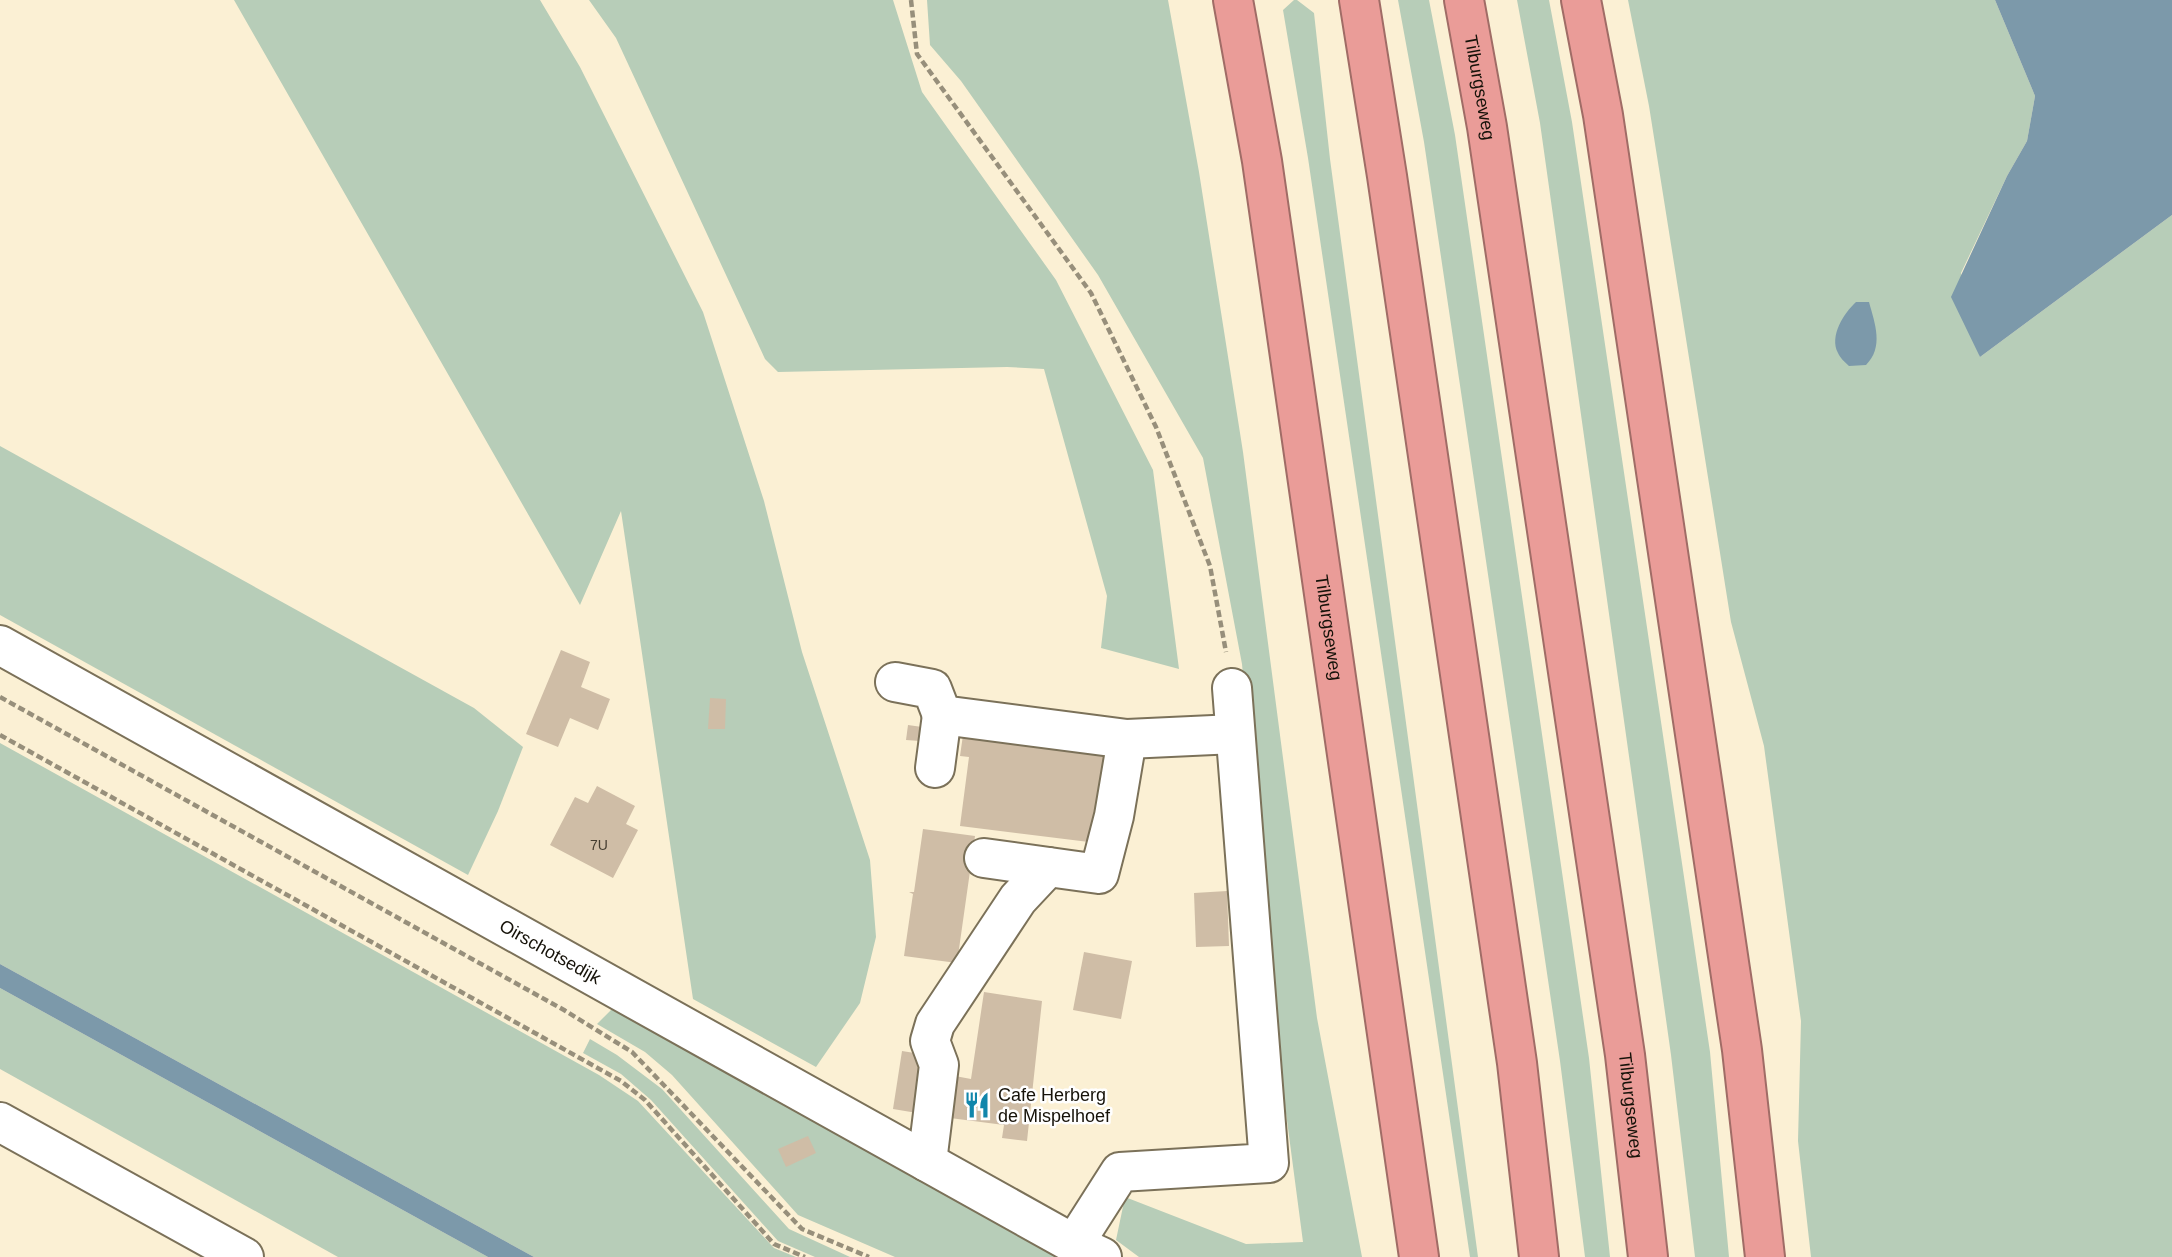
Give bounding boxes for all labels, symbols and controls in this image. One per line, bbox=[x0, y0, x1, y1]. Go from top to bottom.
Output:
street label: Tilburgseweg bbox=[1461, 33, 1499, 141]
street label: Tilburgseweg bbox=[1311, 574, 1346, 682]
house number: 7U bbox=[590, 837, 608, 853]
street label: Oirschotsedijk bbox=[496, 916, 605, 989]
street label: Tilburgseweg bbox=[1615, 1051, 1647, 1159]
place label: Cafe Herberg de Mispelhoef bbox=[998, 1085, 1111, 1126]
restaurant icon: Cafe Herberg de Mispelhoef bbox=[962, 1090, 992, 1120]

